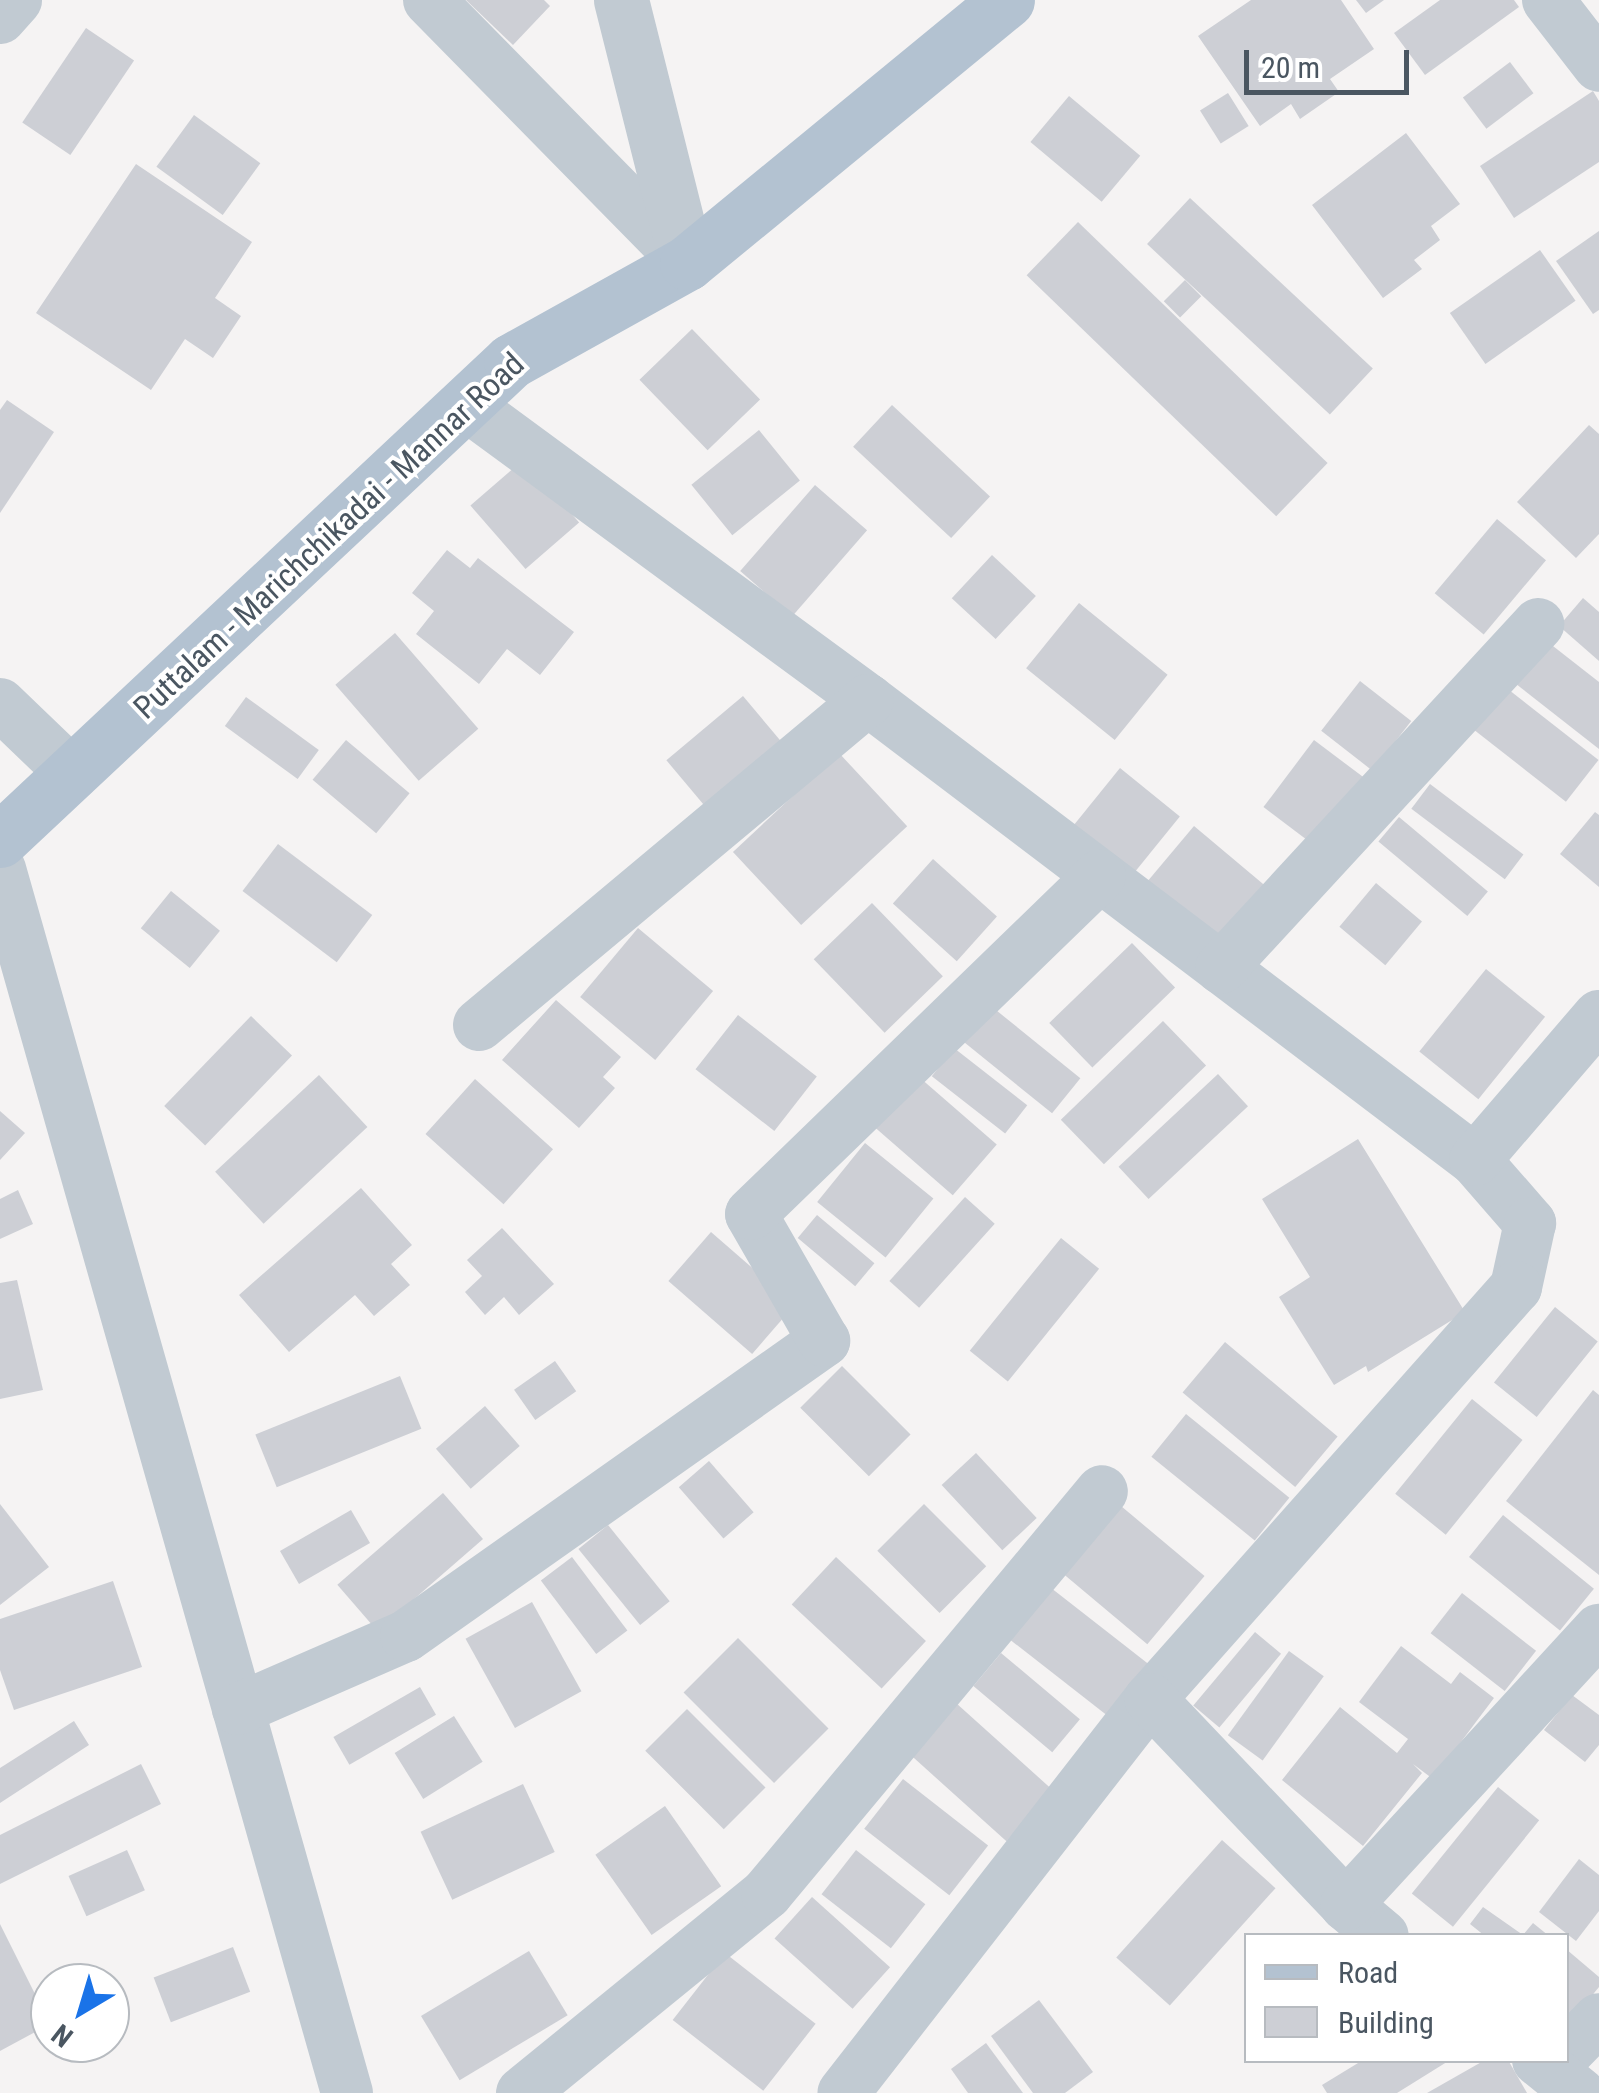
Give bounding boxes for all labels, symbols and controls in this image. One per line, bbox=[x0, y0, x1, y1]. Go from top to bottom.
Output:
scale bar bbox=[1249, 30, 1414, 92]
text: 20 m bbox=[1261, 50, 1320, 85]
street label: Puttalam - Marichchikadai - Mannar Road bbox=[126, 345, 532, 727]
legend bbox=[1244, 1933, 1569, 2063]
text: Road bbox=[1338, 1955, 1398, 1990]
north arrow bbox=[30, 1963, 130, 2063]
text: Building bbox=[1338, 2005, 1434, 2040]
text: N bbox=[46, 2017, 79, 2054]

